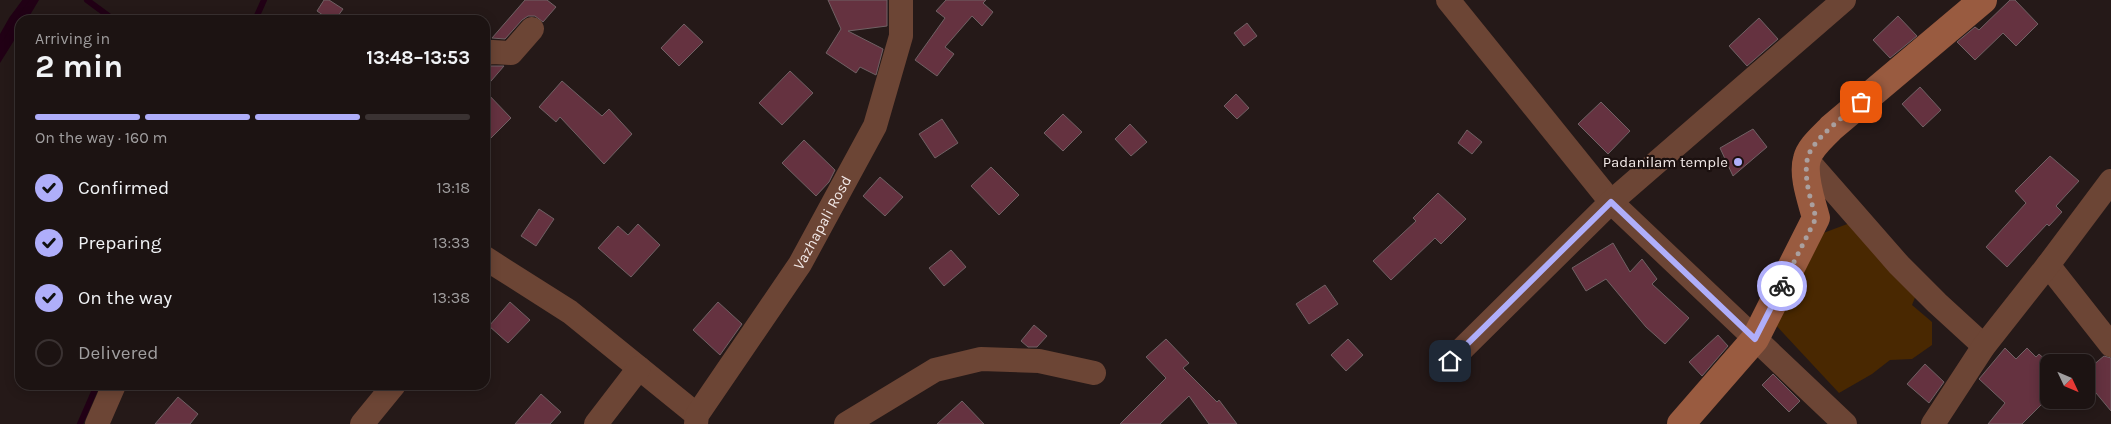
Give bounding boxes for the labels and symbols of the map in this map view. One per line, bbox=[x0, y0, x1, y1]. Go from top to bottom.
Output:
pin bbox=[1840, 81, 1882, 123]
place label: Padanilam temple bbox=[1603, 153, 1728, 171]
marker: Padanilam temple bbox=[1732, 156, 1744, 168]
street label: Vazhapali Rosd bbox=[790, 173, 855, 273]
courier bbox=[1757, 261, 1807, 311]
pin bbox=[1429, 340, 1471, 382]
north arrow bbox=[2040, 354, 2095, 409]

